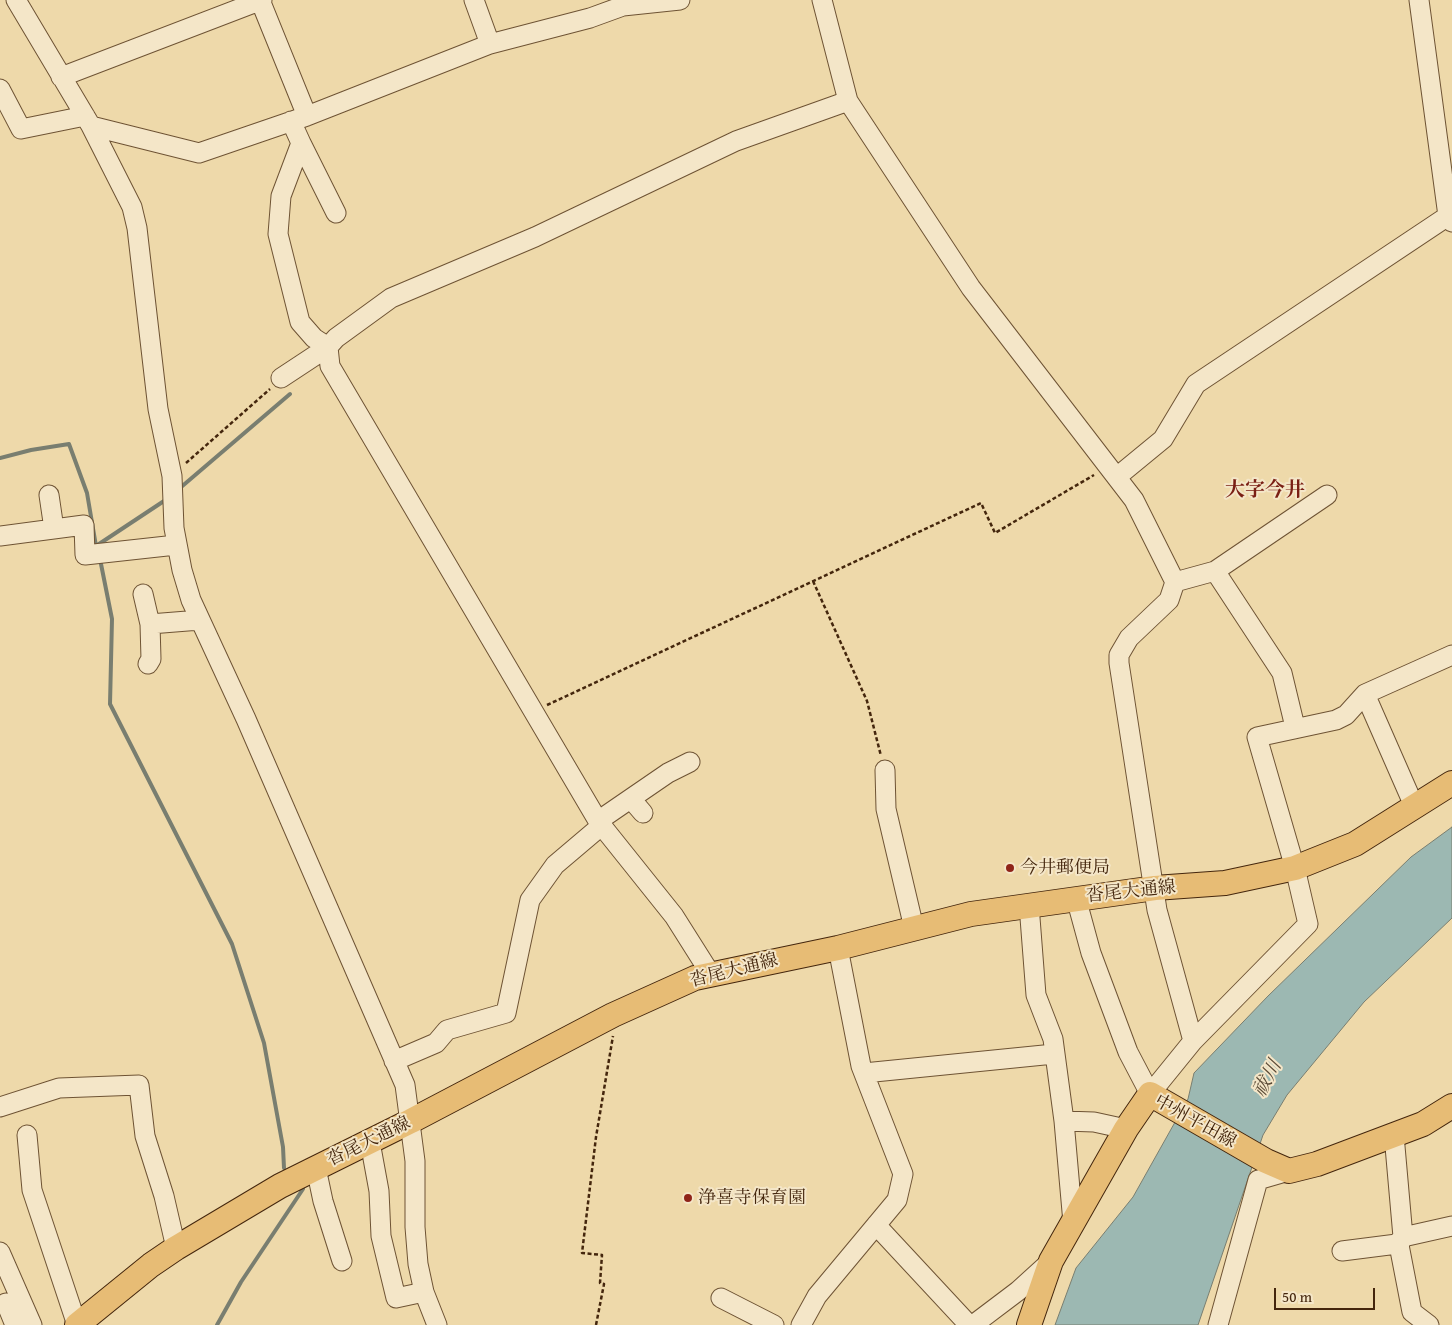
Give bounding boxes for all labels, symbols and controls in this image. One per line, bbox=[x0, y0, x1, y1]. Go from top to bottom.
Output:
district label: 大字今井 bbox=[1225, 479, 1305, 503]
place label: 今井郵便局 bbox=[1020, 857, 1110, 879]
marker: 今井郵便局 bbox=[1004, 862, 1016, 874]
street label: 沓尾大通線 bbox=[1085, 877, 1177, 907]
street label: 沓尾大通線 bbox=[688, 950, 780, 992]
water label: 祓川 bbox=[1249, 1057, 1287, 1101]
street label: 中州平田線 bbox=[1150, 1091, 1240, 1153]
street label: 沓尾大通線 bbox=[324, 1113, 414, 1171]
place label: 浄喜寺保育園 bbox=[698, 1187, 806, 1209]
marker: 浄喜寺保育園 bbox=[682, 1192, 694, 1204]
scale bar bbox=[1277, 1278, 1378, 1310]
text: 50 m bbox=[1282, 1286, 1312, 1307]

